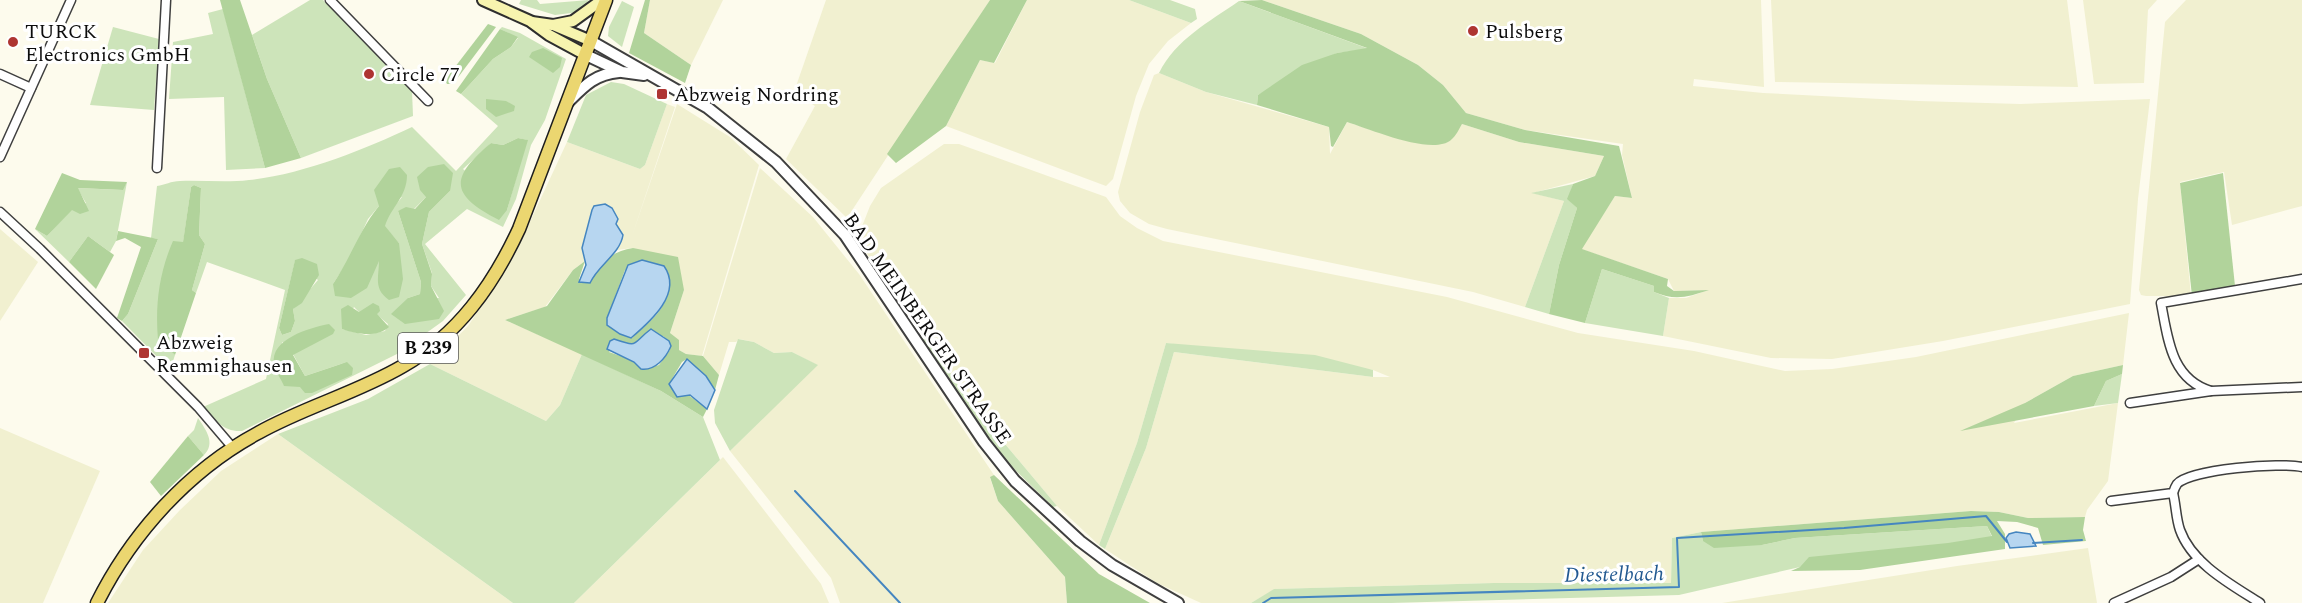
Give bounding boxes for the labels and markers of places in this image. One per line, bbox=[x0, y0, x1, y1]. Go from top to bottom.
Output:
place label: TURCK Electronics GmbH bbox=[25, 17, 190, 70]
place label: Pulsberg bbox=[1485, 17, 1563, 47]
marker: Pulsberg bbox=[1466, 24, 1480, 38]
marker: TURCK Electronics GmbH bbox=[6, 35, 20, 49]
place label: Circle 77 bbox=[381, 60, 460, 90]
marker: Circle 77 bbox=[362, 67, 376, 81]
place label: Abzweig Nordring bbox=[674, 80, 839, 110]
marker: Abzweig Nordring bbox=[655, 87, 669, 101]
place label: Abzweig Remmighausen bbox=[156, 328, 293, 381]
marker: Abzweig Remmighausen bbox=[137, 346, 151, 360]

